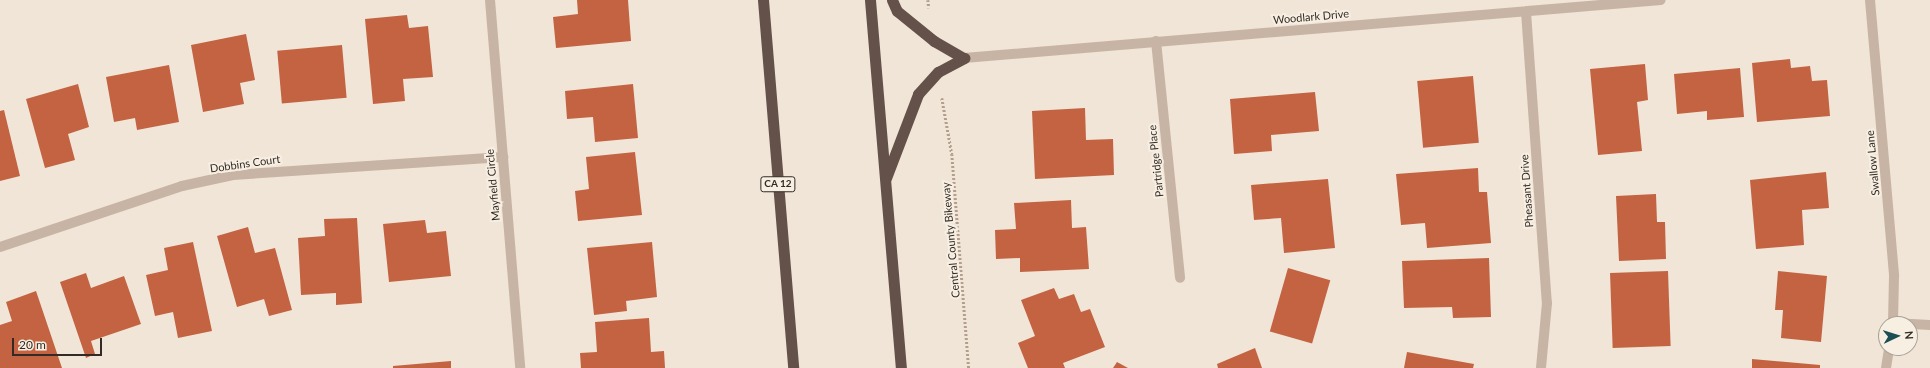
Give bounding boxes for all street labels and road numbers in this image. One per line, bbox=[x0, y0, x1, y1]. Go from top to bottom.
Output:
street label: Woodlark Drive bbox=[1273, 7, 1349, 27]
street label: Partridge Place bbox=[1146, 124, 1166, 198]
street label: Swallow Lane bbox=[1864, 130, 1882, 196]
street label: Mayfield Circle bbox=[483, 148, 503, 222]
street label: Dobbins Court bbox=[209, 153, 281, 175]
street label: Pheasant Drive bbox=[1518, 154, 1536, 228]
road number: CA 12 bbox=[760, 176, 796, 192]
street label: Central County Bikeway bbox=[939, 182, 963, 298]

